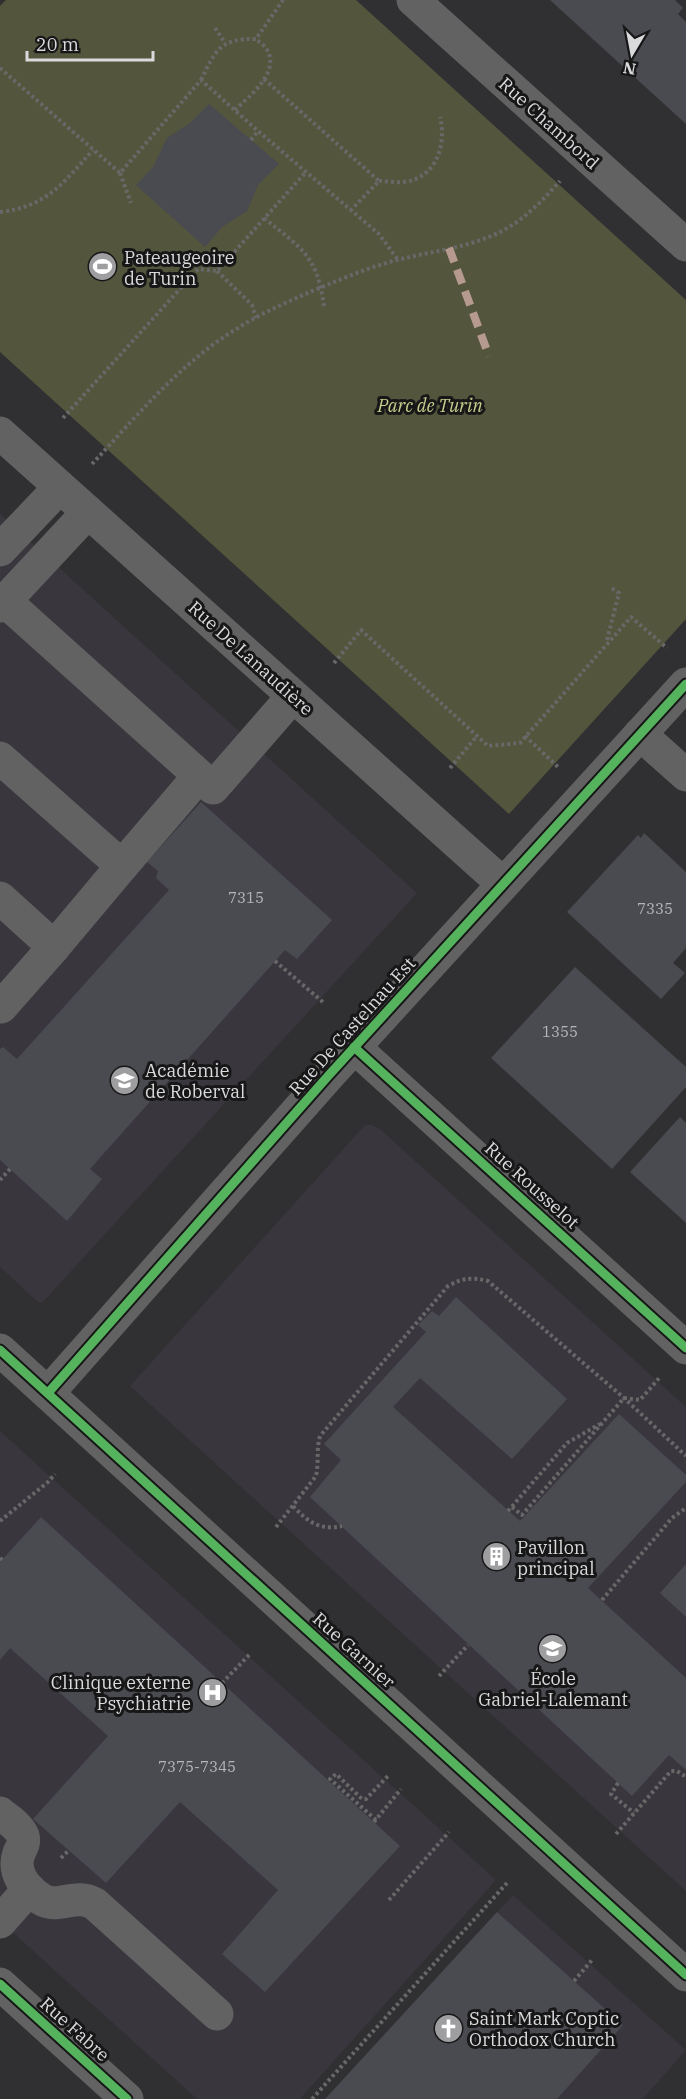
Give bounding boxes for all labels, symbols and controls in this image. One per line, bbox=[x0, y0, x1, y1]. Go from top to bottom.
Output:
scale bar bbox=[27, 24, 153, 62]
north arrow bbox=[602, 24, 662, 84]
text: 20 m bbox=[36, 33, 79, 56]
text: N bbox=[621, 58, 637, 80]
street label: Rue Chambord bbox=[494, 72, 604, 174]
place label: Pateaugeoire de Turin bbox=[124, 246, 234, 290]
sports icon: Pateaugeoire de Turin bbox=[87, 251, 119, 283]
park label: Parc de Turin bbox=[376, 394, 483, 417]
street label: Rue De Lanaudière bbox=[184, 596, 318, 720]
house number: 7315 bbox=[228, 888, 264, 907]
house number: 7335 bbox=[637, 899, 673, 918]
street label: Rue De Castelnau Est bbox=[284, 952, 420, 1100]
house number: 1355 bbox=[542, 1022, 578, 1041]
place label: Académie de Roberval bbox=[145, 1059, 245, 1103]
school or university icon: Académie de Roberval bbox=[108, 1064, 140, 1096]
street label: Rue Rousselot bbox=[480, 1137, 584, 1233]
place label: Pavillon principal bbox=[517, 1536, 595, 1580]
building icon: Pavillon principal bbox=[480, 1541, 512, 1573]
street label: Rue Garnier bbox=[308, 1607, 400, 1693]
school or university icon: École Gabriel-Lalemant bbox=[537, 1633, 569, 1665]
place label: École Gabriel-Lalemant bbox=[478, 1667, 628, 1711]
place label: Clinique externe Psychiatrie bbox=[51, 1671, 191, 1715]
hospital icon: Clinique externe Psychiatrie bbox=[196, 1676, 228, 1708]
house number: 7375-7345 bbox=[158, 1757, 236, 1776]
street label: Rue Fabre bbox=[36, 1992, 114, 2066]
place label: Saint Mark Coptic Orthodox Church bbox=[469, 2007, 619, 2051]
church icon: Saint Mark Coptic Orthodox Church bbox=[432, 2012, 464, 2044]

